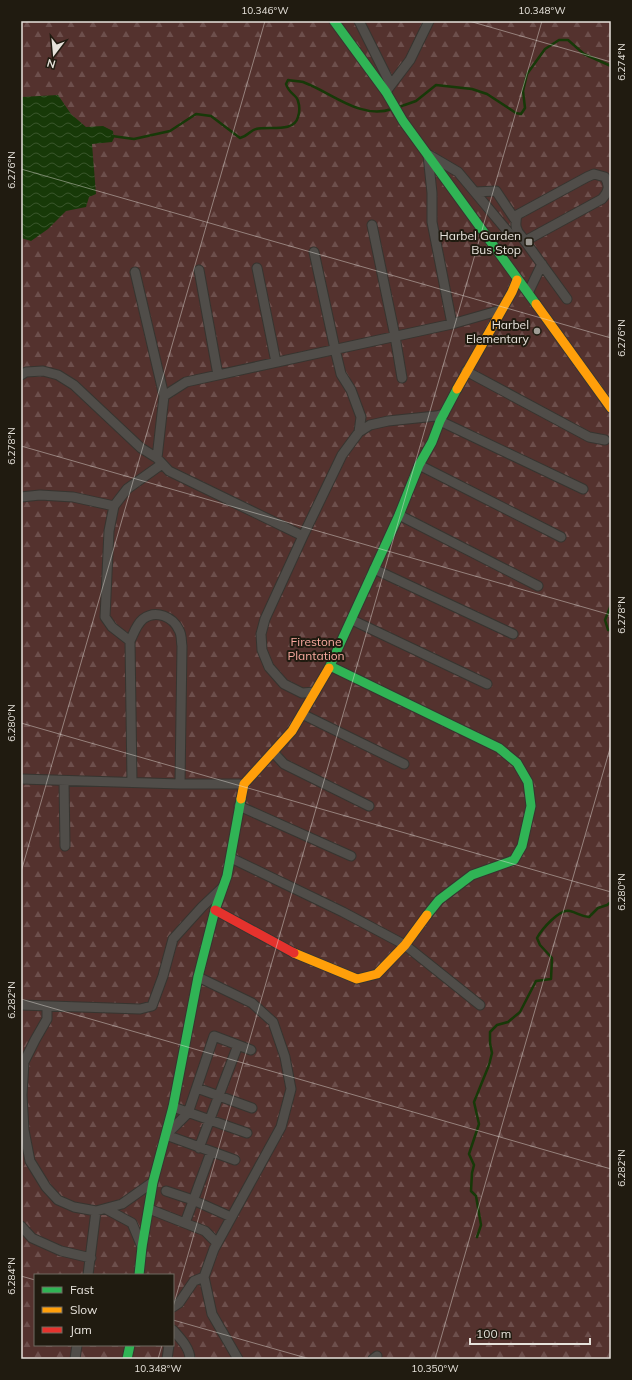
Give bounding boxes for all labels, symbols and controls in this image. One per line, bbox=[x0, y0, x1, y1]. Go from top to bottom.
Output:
text: 10.346°W bbox=[241, 4, 289, 17]
text: 10.348°W bbox=[518, 4, 566, 17]
north arrow bbox=[34, 34, 74, 74]
text: 6.274°N bbox=[615, 43, 628, 81]
text: N bbox=[45, 56, 57, 71]
text: 6.276°N bbox=[5, 151, 18, 189]
place label: Harbel Garden Bus Stop bbox=[440, 228, 521, 257]
marker: Harbel Garden Bus Stop bbox=[524, 237, 534, 247]
place label: Harbel Elementary bbox=[466, 317, 530, 346]
text: 6.276°N bbox=[615, 319, 628, 357]
marker: Harbel Elementary bbox=[532, 326, 542, 336]
text: 6.278°N bbox=[5, 427, 18, 465]
text: 6.278°N bbox=[615, 596, 628, 634]
park label: Firestone Plantation bbox=[287, 634, 345, 663]
text: 6.280°N bbox=[5, 704, 18, 742]
text: 6.280°N bbox=[615, 873, 628, 911]
text: 6.282°N bbox=[5, 981, 18, 1019]
text: 6.282°N bbox=[615, 1149, 628, 1187]
text: 6.284°N bbox=[5, 1257, 18, 1295]
legend bbox=[34, 1274, 174, 1346]
text: Fast bbox=[70, 1282, 94, 1297]
text: Slow bbox=[70, 1302, 98, 1317]
scale bar bbox=[470, 1320, 590, 1346]
text: Jam bbox=[70, 1322, 92, 1337]
text: 100 m bbox=[476, 1326, 511, 1341]
text: 10.348°W bbox=[134, 1362, 182, 1375]
text: 10.350°W bbox=[411, 1362, 459, 1375]

